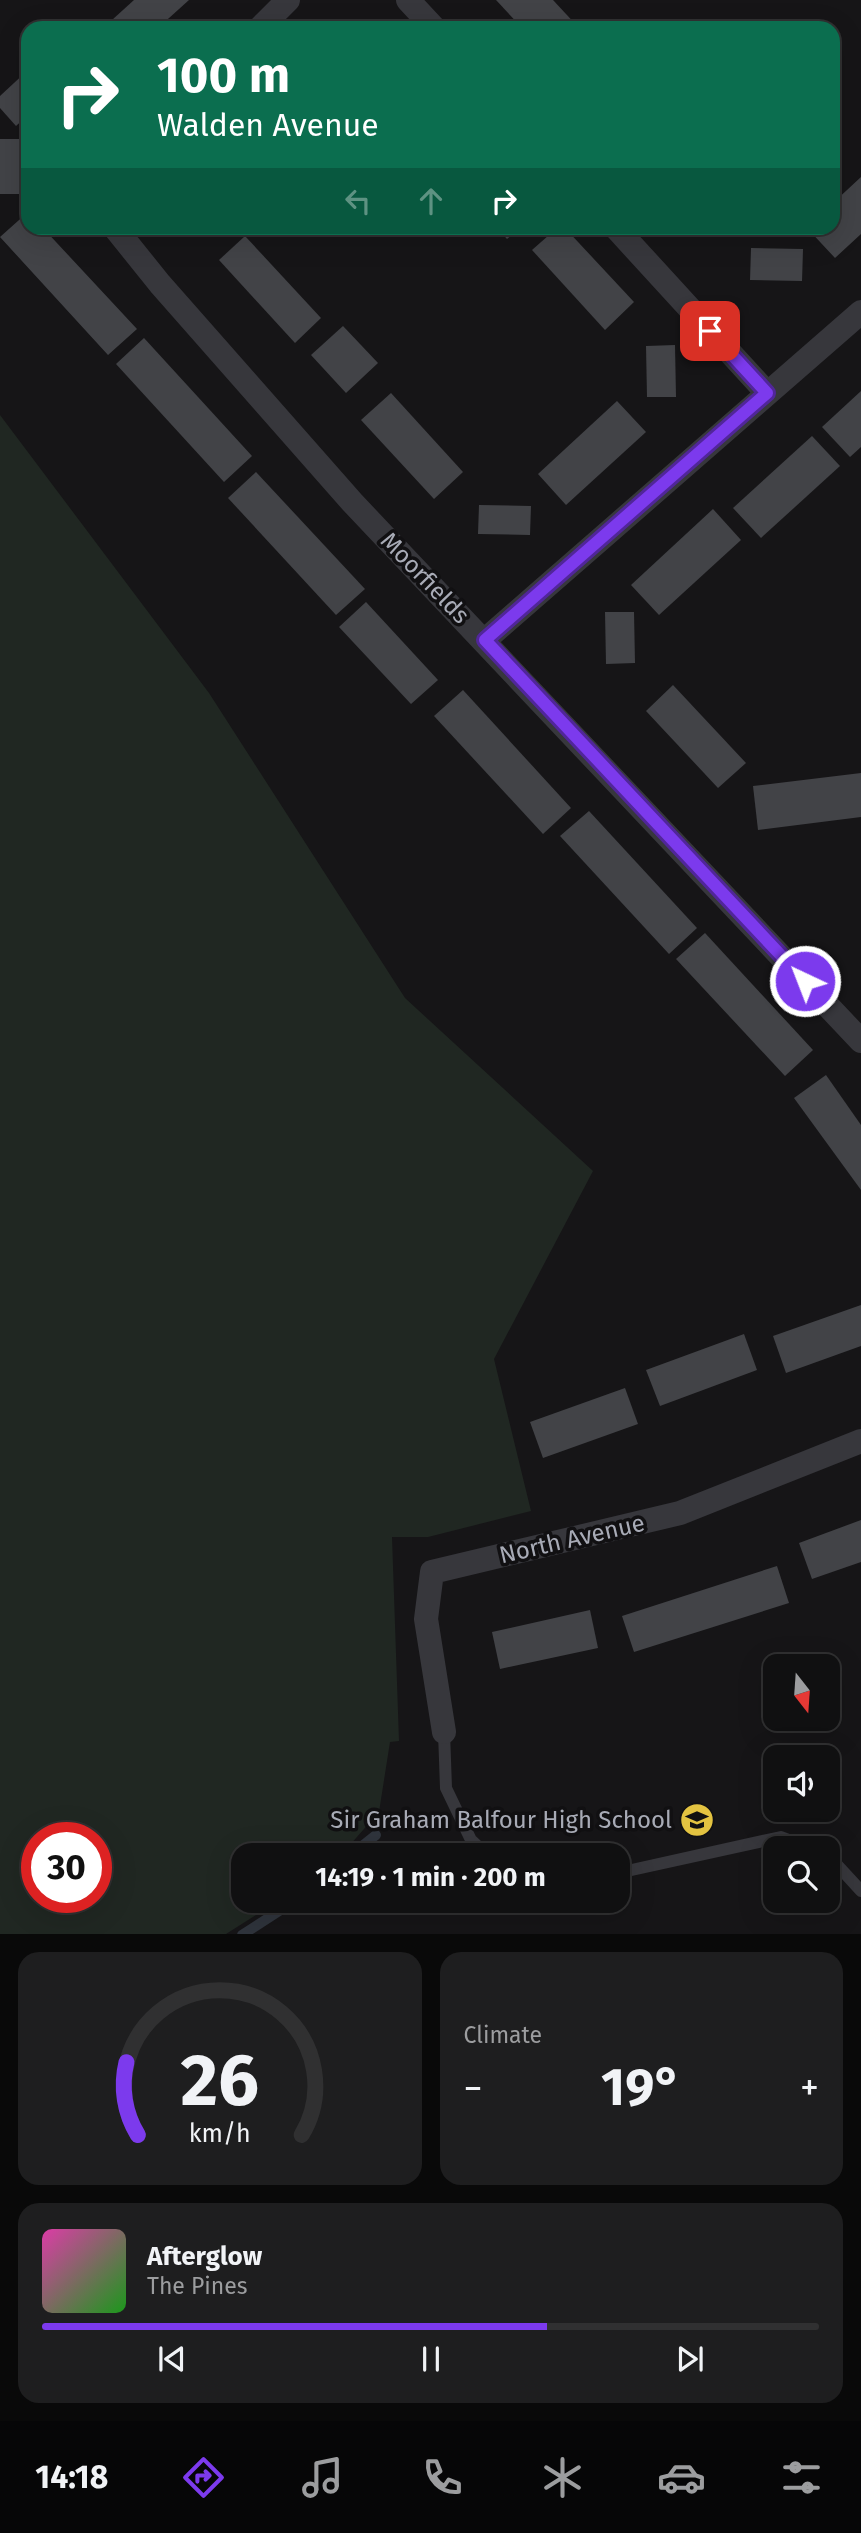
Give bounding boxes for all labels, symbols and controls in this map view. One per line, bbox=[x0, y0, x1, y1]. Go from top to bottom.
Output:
text: 100 m bbox=[157, 46, 290, 105]
icon: right bbox=[42, 49, 133, 140]
text: Walden Avenue bbox=[157, 106, 379, 144]
icon: left bbox=[339, 182, 377, 220]
icon: ahead bbox=[412, 182, 450, 220]
icon: right bbox=[485, 182, 523, 220]
pin bbox=[680, 301, 740, 361]
icon: arrive bbox=[691, 312, 729, 350]
street label: Moorfields bbox=[375, 527, 475, 629]
position arrow bbox=[768, 944, 842, 1018]
street label: North Avenue bbox=[497, 1509, 647, 1569]
north arrow bbox=[763, 1654, 840, 1731]
map controls bbox=[763, 1654, 840, 1913]
button: sound bbox=[763, 1745, 840, 1822]
school or university icon: Sir Graham Balfour High School bbox=[678, 1801, 716, 1839]
place label: Sir Graham Balfour High School bbox=[330, 1806, 672, 1834]
speed limit sign: 30 bbox=[21, 1822, 112, 1913]
button: search bbox=[763, 1836, 840, 1913]
text: 14:19 · 1 min · 200 m bbox=[315, 1862, 546, 1893]
text: Climate bbox=[464, 2021, 542, 2049]
text: 26 bbox=[180, 2037, 259, 2124]
text: 19° bbox=[601, 2056, 681, 2119]
text: − bbox=[464, 2065, 483, 2111]
text: + bbox=[800, 2065, 819, 2111]
text: km/h bbox=[189, 2118, 251, 2148]
text: Afterglow bbox=[147, 2241, 262, 2272]
text: The Pines bbox=[147, 2272, 248, 2300]
icon: previous bbox=[153, 2340, 191, 2378]
icon: pause bbox=[412, 2340, 450, 2378]
icon: next bbox=[671, 2340, 709, 2378]
icon: directions bbox=[179, 2453, 228, 2502]
icon: music bbox=[298, 2453, 347, 2502]
icon: phone bbox=[418, 2453, 467, 2502]
icon: climate bbox=[538, 2453, 587, 2502]
icon: car bbox=[657, 2453, 706, 2502]
icon: filters bbox=[777, 2453, 826, 2502]
text: 14:18 bbox=[35, 2458, 108, 2496]

